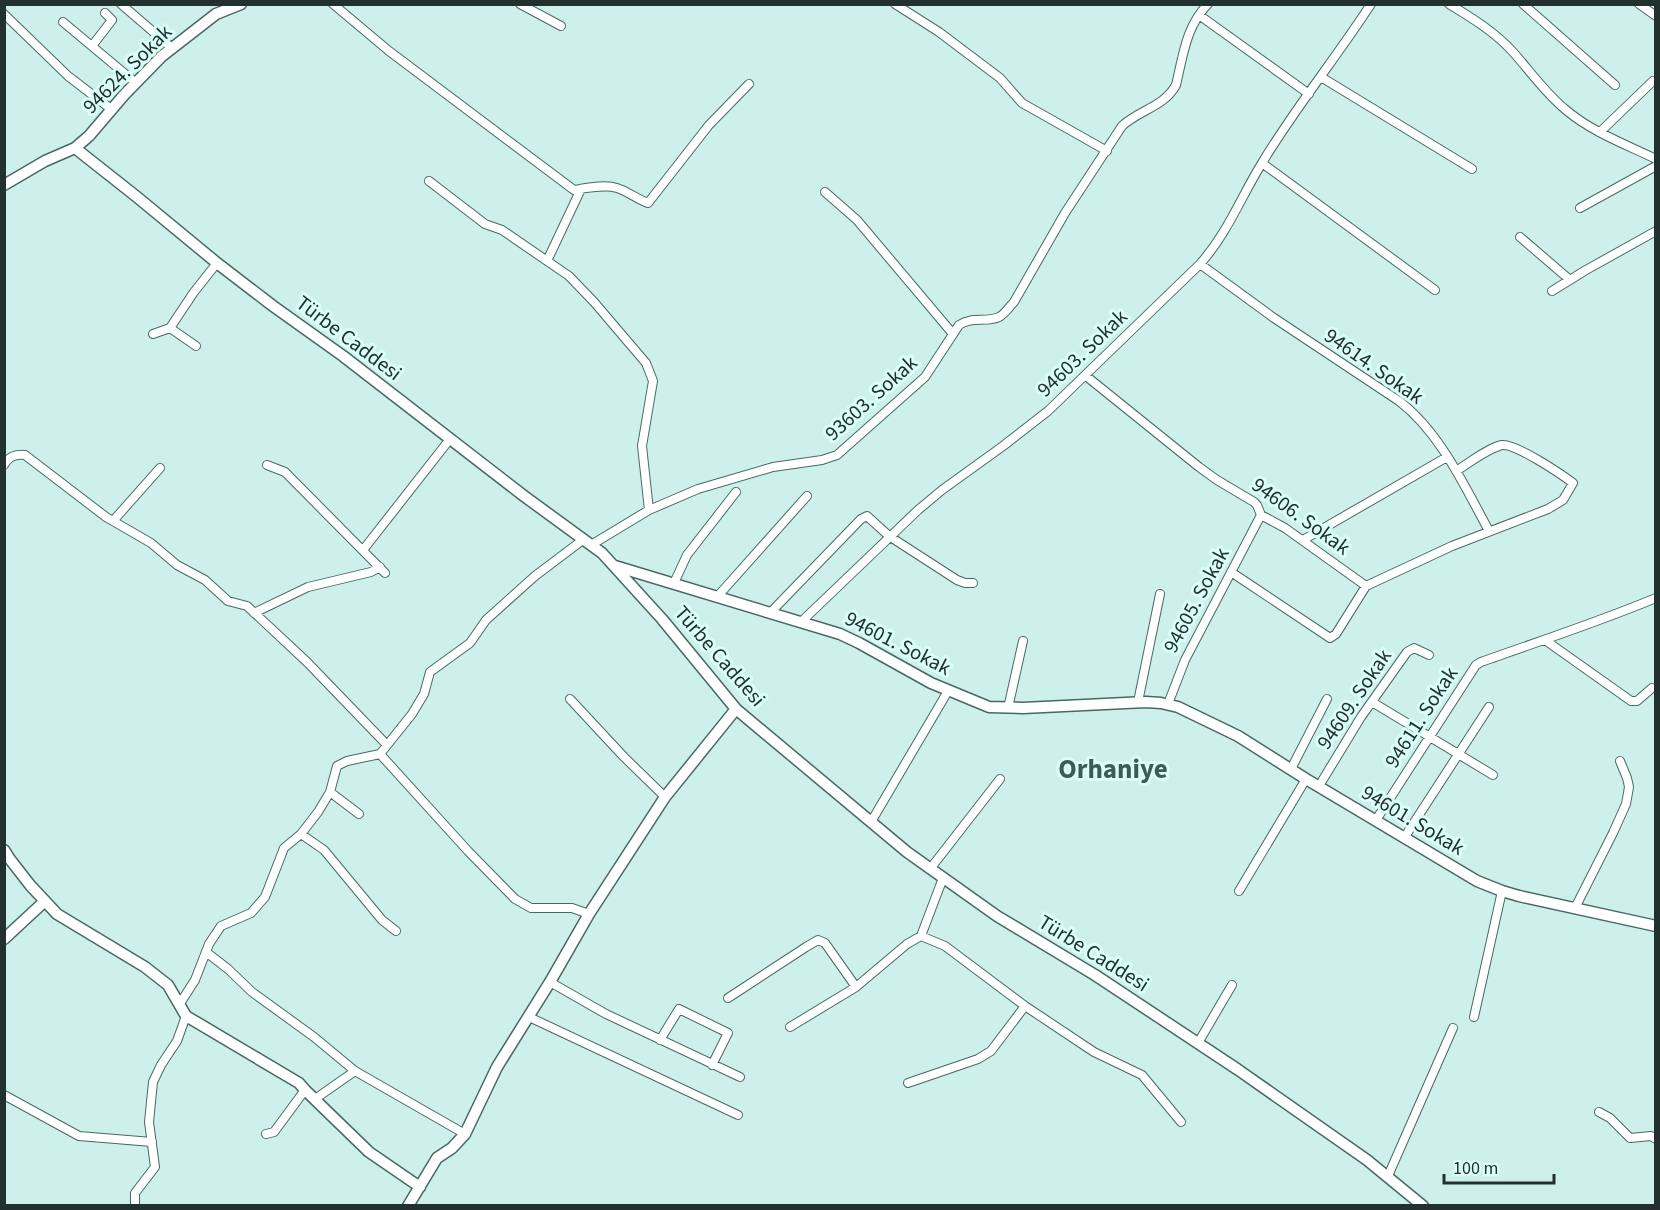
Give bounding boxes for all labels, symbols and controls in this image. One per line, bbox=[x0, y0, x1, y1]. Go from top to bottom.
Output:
street label: 94624. Sokak bbox=[76, 17, 179, 120]
street label: Türbe Caddesi bbox=[290, 288, 408, 388]
street label: 94603. Sokak bbox=[1030, 302, 1134, 404]
street label: 94614. Sokak bbox=[1318, 321, 1430, 412]
street label: 93603. Sokak bbox=[818, 348, 924, 448]
street label: 94606. Sokak bbox=[1246, 470, 1357, 562]
street label: 94605. Sokak bbox=[1156, 541, 1237, 658]
street label: Türbe Caddesi bbox=[668, 599, 772, 713]
street label: 94601. Sokak bbox=[840, 603, 957, 683]
street label: 94609. Sokak bbox=[1309, 642, 1399, 755]
street label: 94611. Sokak bbox=[1377, 660, 1465, 774]
district label: Orhaniye bbox=[1058, 750, 1168, 789]
street label: 94601. Sokak bbox=[1356, 777, 1471, 863]
street label: Türbe Caddesi bbox=[1033, 907, 1155, 999]
scale bar bbox=[1444, 1147, 1554, 1185]
text: 100 m bbox=[1453, 1156, 1498, 1181]

